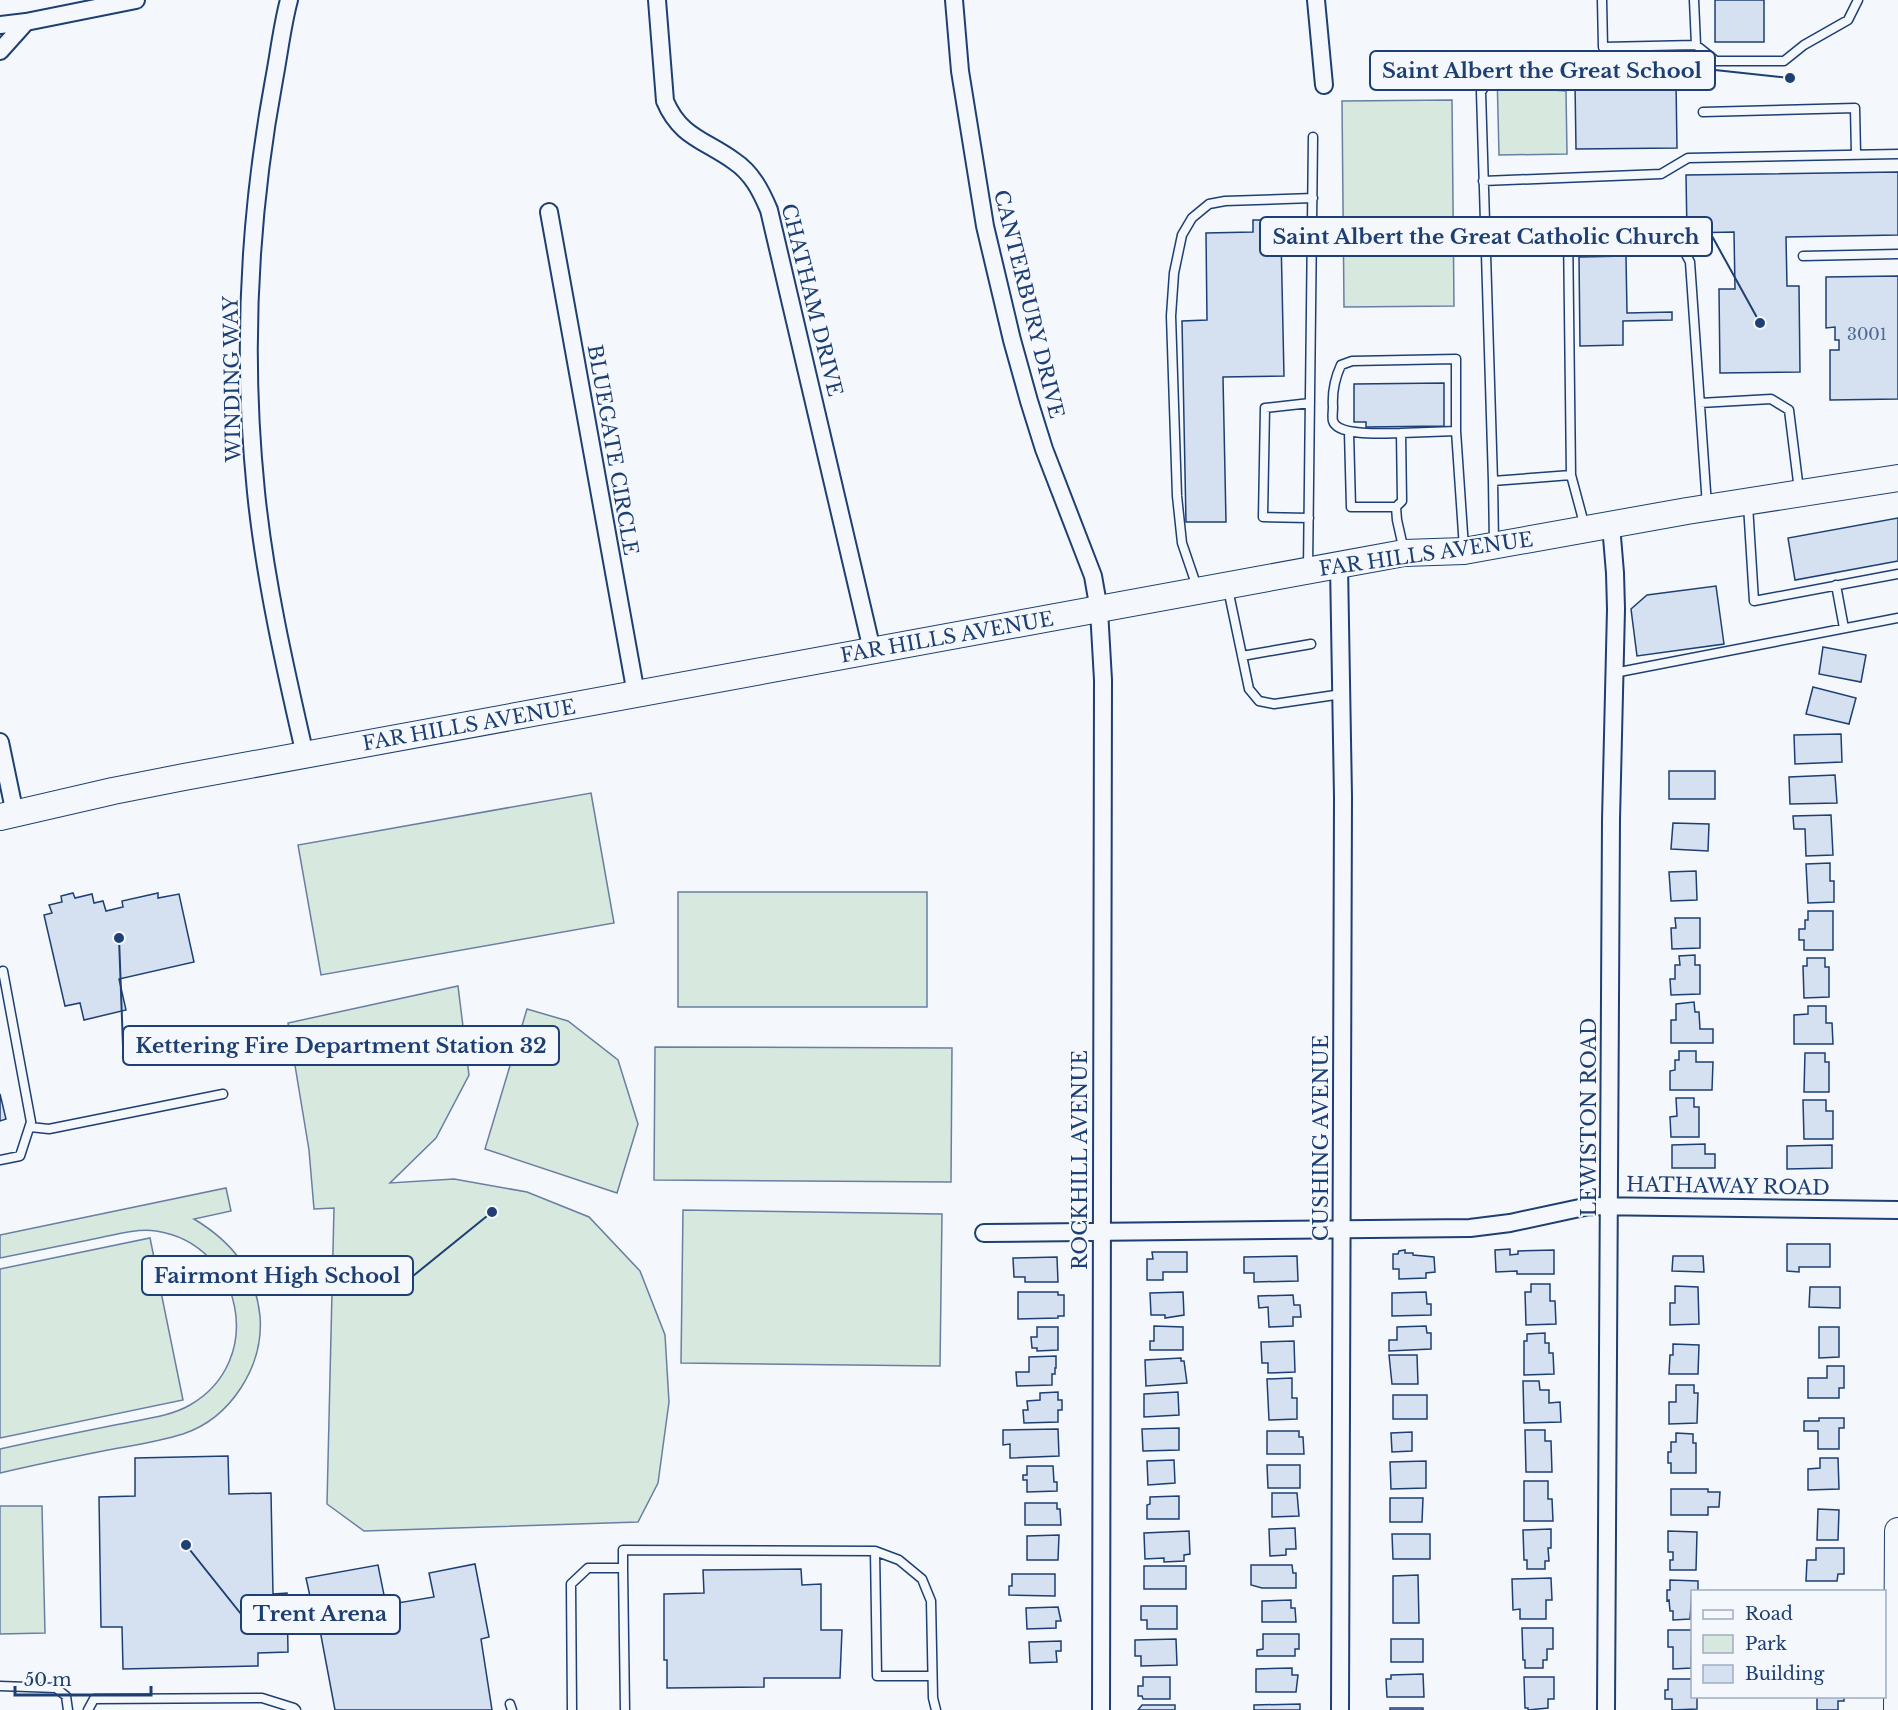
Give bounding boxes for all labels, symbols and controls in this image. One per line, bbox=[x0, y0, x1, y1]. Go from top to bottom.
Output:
callout: Saint Albert the Great School bbox=[1370, 51, 1715, 90]
text: Saint Albert the Great School bbox=[1382, 58, 1703, 84]
street label: CANTERBURY DRIVE bbox=[989, 187, 1069, 421]
street label: CHATHAM DRIVE bbox=[776, 201, 848, 399]
callout: Saint Albert the Great Catholic Church bbox=[1260, 217, 1712, 256]
text: Saint Albert the Great Catholic Church bbox=[1272, 224, 1700, 250]
street label: WINDING WAY bbox=[219, 295, 245, 463]
house number: 3001 bbox=[1847, 324, 1887, 344]
street label: BLUEGATE CIRCLE bbox=[583, 343, 643, 557]
street label: FAR HILLS AVENUE bbox=[1317, 527, 1535, 581]
street label: FAR HILLS AVENUE bbox=[839, 606, 1055, 668]
street label: FAR HILLS AVENUE bbox=[361, 694, 577, 756]
street label: LEWISTON ROAD bbox=[1577, 1018, 1601, 1216]
callout: Kettering Fire Department Station 32 bbox=[123, 1026, 559, 1065]
text: Kettering Fire Department Station 32 bbox=[135, 1033, 547, 1059]
street label: CUSHING AVENUE bbox=[1309, 1035, 1333, 1241]
street label: ROCKHILL AVENUE bbox=[1068, 1050, 1092, 1270]
street label: HATHAWAY ROAD bbox=[1626, 1172, 1830, 1200]
callout: Fairmont High School bbox=[142, 1256, 413, 1295]
text: Fairmont High School bbox=[154, 1263, 401, 1289]
legend bbox=[1691, 1590, 1886, 1698]
callout: Trent Arena bbox=[241, 1595, 400, 1634]
text: Trent Arena bbox=[253, 1601, 387, 1627]
text: Road bbox=[1745, 1603, 1793, 1625]
text: Park bbox=[1745, 1633, 1787, 1655]
scale bar bbox=[15, 1659, 152, 1697]
text: Building bbox=[1745, 1663, 1824, 1685]
text: 50 m bbox=[24, 1669, 72, 1691]

